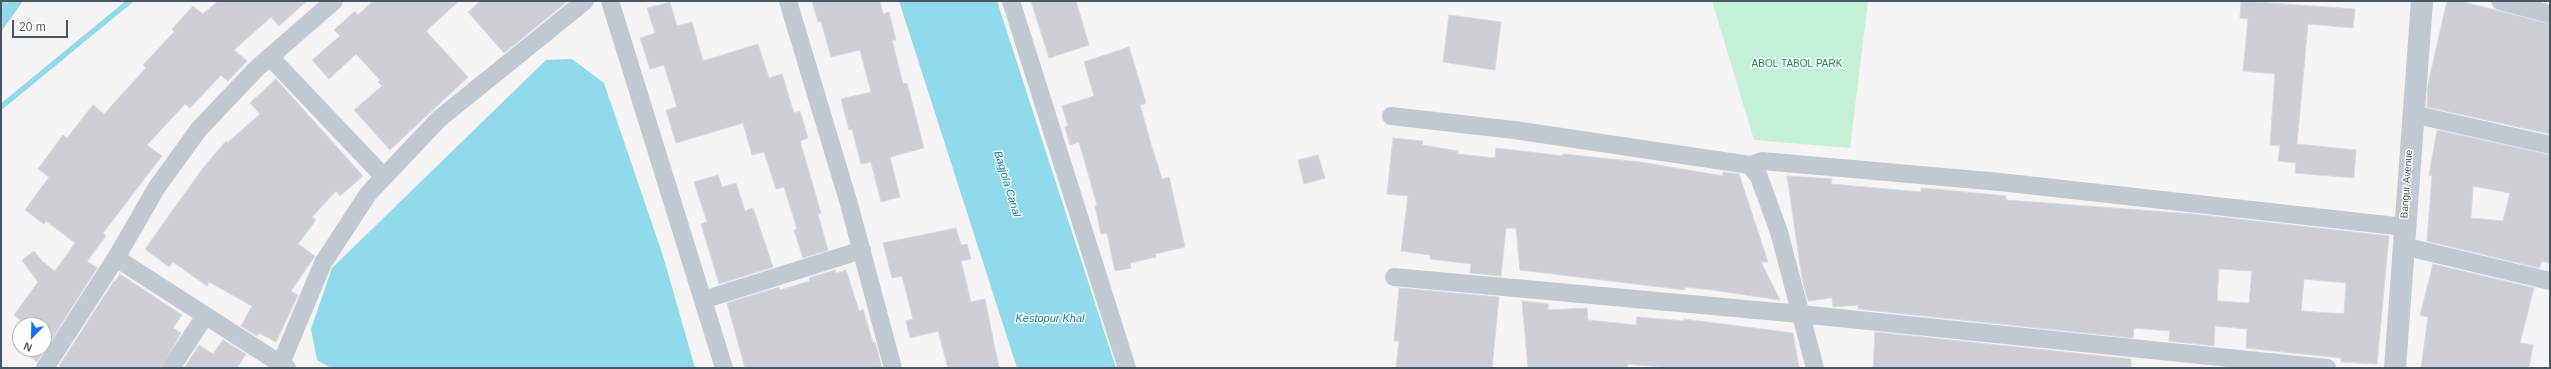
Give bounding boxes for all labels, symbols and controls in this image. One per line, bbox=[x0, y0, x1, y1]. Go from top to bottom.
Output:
scale bar bbox=[14, 12, 70, 38]
text: 20 m bbox=[19, 20, 46, 34]
park label: ABOL TABOL PARK bbox=[1752, 58, 1842, 70]
water label: Bagjola Canal bbox=[991, 149, 1023, 219]
street label: Bangur Avenue bbox=[2399, 149, 2415, 219]
water label: Kestopur Khal bbox=[1015, 312, 1085, 326]
north arrow bbox=[12, 317, 52, 357]
text: N bbox=[22, 340, 34, 354]

